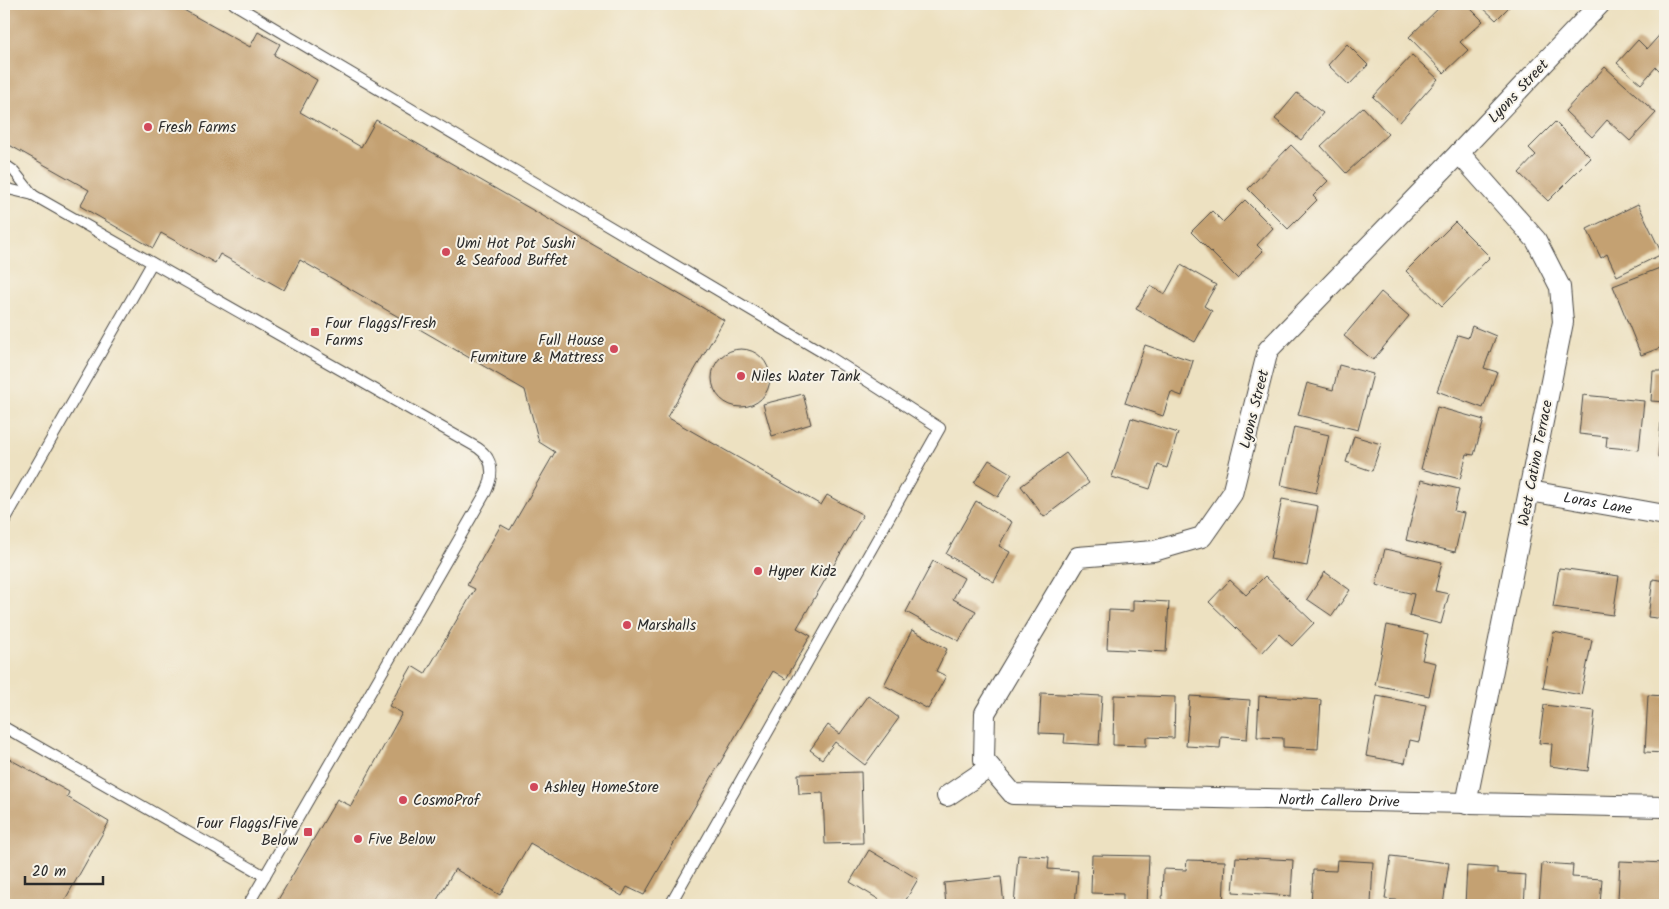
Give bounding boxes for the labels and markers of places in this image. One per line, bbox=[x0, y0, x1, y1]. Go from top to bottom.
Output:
place label: Fresh Farms bbox=[158, 116, 237, 140]
marker: Fresh Farms bbox=[142, 121, 154, 133]
place label: Umi Hot Pot Sushi & Seafood Buffet bbox=[456, 232, 577, 273]
marker: Umi Hot Pot Sushi & Seafood Buffet bbox=[440, 246, 452, 258]
place label: Four Flaggs/Fresh Farms bbox=[325, 312, 436, 353]
marker: Four Flaggs/Fresh Farms bbox=[309, 326, 321, 338]
place label: Full House Furniture & Mattress bbox=[470, 329, 605, 370]
marker: Full House Furniture & Mattress bbox=[608, 343, 620, 355]
place label: Niles Water Tank bbox=[751, 365, 861, 389]
marker: Niles Water Tank bbox=[735, 370, 747, 382]
place label: Hyper Kidz bbox=[768, 560, 837, 584]
marker: Hyper Kidz bbox=[752, 565, 764, 577]
place label: Marshalls bbox=[637, 614, 697, 638]
marker: Marshalls bbox=[621, 619, 633, 631]
place label: Ashley HomeStore bbox=[544, 776, 659, 800]
marker: Ashley HomeStore bbox=[528, 781, 540, 793]
place label: CosmoProf bbox=[413, 789, 481, 813]
marker: CosmoProf bbox=[397, 794, 409, 806]
place label: Four Flaggs/Five Below bbox=[196, 812, 299, 853]
marker: Four Flaggs/Five Below bbox=[302, 826, 314, 838]
place label: Five Below bbox=[368, 828, 436, 852]
marker: Five Below bbox=[352, 833, 364, 845]

